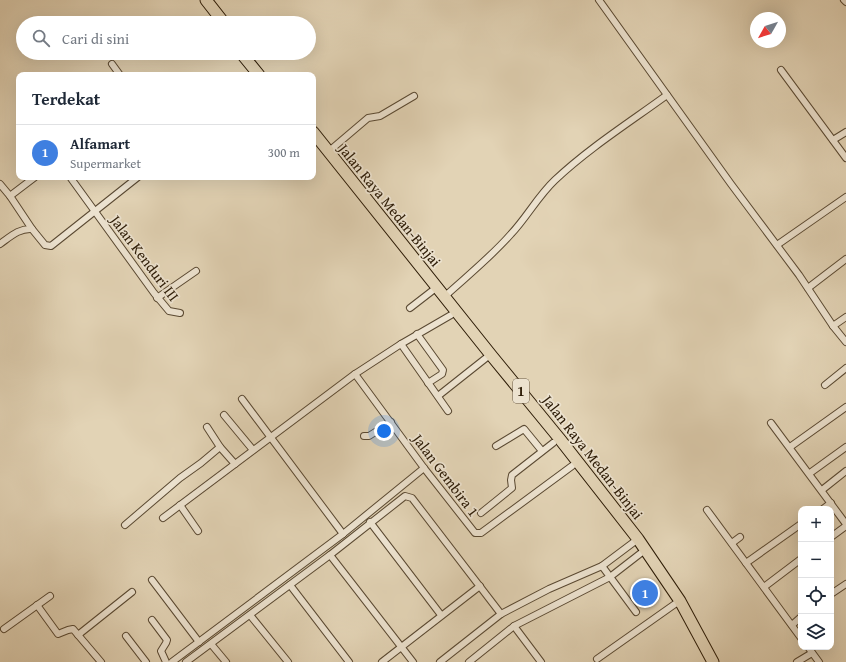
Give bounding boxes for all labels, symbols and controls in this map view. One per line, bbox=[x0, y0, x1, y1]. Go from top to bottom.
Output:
north arrow bbox=[750, 12, 786, 48]
search box bbox=[16, 16, 316, 60]
icon: search bbox=[30, 27, 52, 49]
text: Cari di sini bbox=[62, 28, 129, 49]
text: Terdekat bbox=[32, 86, 100, 111]
text: Alfamart bbox=[70, 133, 130, 154]
street label: Jalan Raya Medan-Binjai bbox=[333, 138, 446, 271]
text: 1 bbox=[42, 143, 48, 162]
text: 300 m bbox=[268, 143, 300, 162]
text: Supermarket bbox=[70, 154, 141, 173]
street label: Jalan Kenduri III bbox=[104, 209, 184, 305]
road number: 1 bbox=[513, 379, 529, 403]
street label: Jalan Raya Medan-Binjai bbox=[536, 389, 648, 524]
your location bbox=[374, 421, 394, 441]
street label: Jalan Gembira 1 bbox=[407, 428, 484, 521]
map controls bbox=[798, 506, 834, 650]
button: + bbox=[798, 506, 834, 542]
button: − bbox=[798, 542, 834, 578]
pin: 1 bbox=[632, 578, 658, 608]
button: locate bbox=[798, 578, 834, 614]
button: layers bbox=[798, 614, 834, 650]

